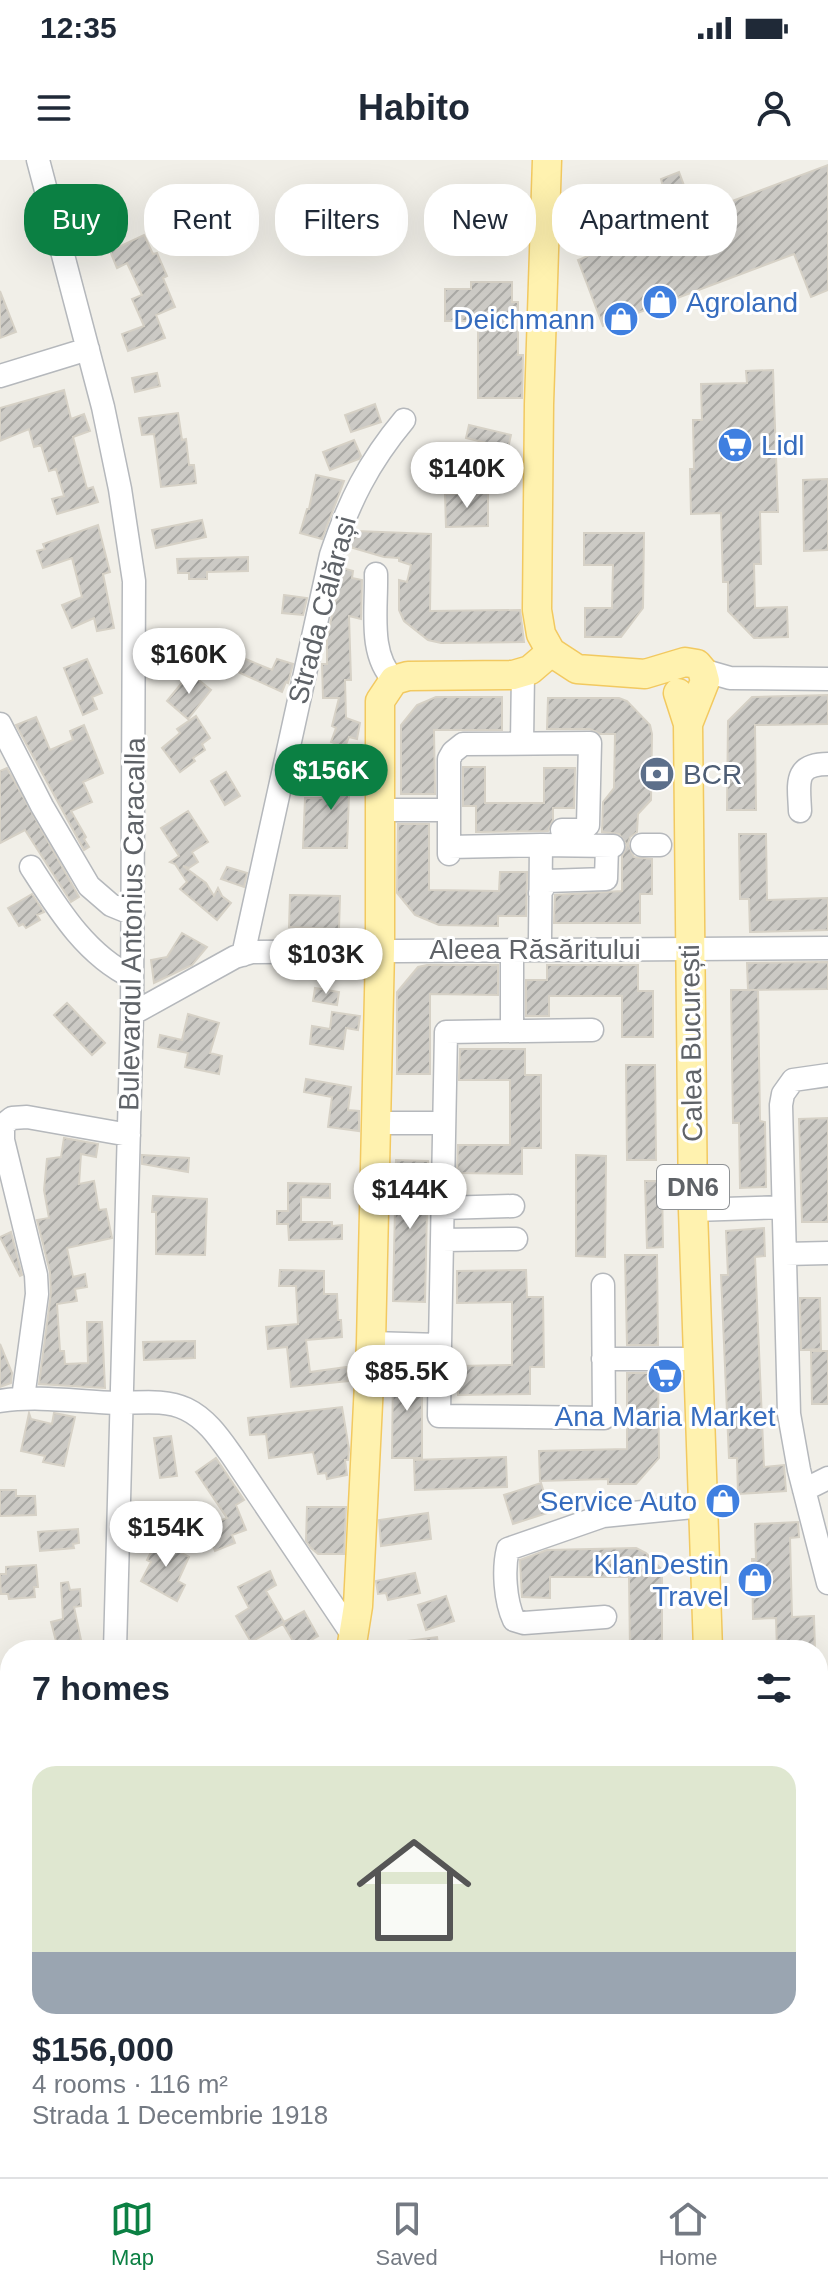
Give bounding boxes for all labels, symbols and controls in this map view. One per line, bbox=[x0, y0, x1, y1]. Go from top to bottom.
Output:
text: 12:35 bbox=[40, 11, 117, 44]
icon: menu bbox=[32, 86, 76, 130]
icon: person bbox=[752, 86, 796, 130]
text: Habito bbox=[358, 87, 470, 128]
chip: Buy bbox=[24, 184, 128, 256]
chip: Rent bbox=[144, 184, 259, 256]
chip: Filters bbox=[275, 184, 408, 256]
chip: New bbox=[424, 184, 536, 256]
chip: Apartment bbox=[552, 184, 737, 256]
shop icon: Agroland bbox=[641, 283, 679, 321]
place label: Agroland bbox=[686, 287, 798, 318]
shop icon: Deichmann bbox=[602, 300, 640, 338]
place label: Deichmann bbox=[453, 304, 595, 335]
supermarket icon: Lidl bbox=[716, 426, 754, 464]
place label: Lidl bbox=[761, 430, 805, 461]
pin: $140K bbox=[411, 442, 523, 510]
text: $140K bbox=[429, 453, 505, 483]
street label: Strada Călărași bbox=[282, 513, 362, 707]
pin: $160K bbox=[133, 628, 245, 696]
text: $160K bbox=[151, 639, 227, 669]
street label: Bulevardul Antonius Caracalla bbox=[113, 737, 151, 1111]
pin: $156K bbox=[275, 744, 387, 812]
text: $156K bbox=[293, 755, 369, 785]
bank icon: BCR bbox=[638, 755, 676, 793]
place label: BCR bbox=[683, 759, 742, 790]
pin: $103K bbox=[270, 928, 382, 996]
street label: Aleea Răsăritului bbox=[429, 934, 641, 965]
text: $103K bbox=[288, 939, 364, 969]
street label: Calea București bbox=[674, 944, 708, 1142]
pin: $144K bbox=[354, 1163, 466, 1231]
road number: DN6 bbox=[657, 1165, 729, 1209]
text: $144K bbox=[372, 1174, 448, 1204]
pin: $85.5K bbox=[342, 1345, 472, 1413]
text: $85.5K bbox=[365, 1356, 449, 1386]
supermarket icon: Ana Maria Market bbox=[646, 1357, 684, 1395]
place label: Ana Maria Market bbox=[555, 1401, 776, 1432]
shop icon: Service Auto bbox=[704, 1482, 742, 1520]
place label: Service Auto bbox=[540, 1486, 697, 1517]
pin: $154K bbox=[110, 1501, 222, 1569]
text: $154K bbox=[128, 1512, 204, 1542]
place label: KlanDestin Travel bbox=[594, 1549, 729, 1612]
shop icon: KlanDestin Travel bbox=[736, 1561, 774, 1599]
icon: filters bbox=[752, 1666, 796, 1710]
text: 7 homes bbox=[32, 1669, 170, 1707]
icon: home bbox=[342, 1818, 486, 1962]
text: $156,000 bbox=[32, 2030, 174, 2068]
text: 4 rooms · 116 m² bbox=[32, 2069, 228, 2099]
text: Strada 1 Decembrie 1918 bbox=[32, 2100, 328, 2130]
tab: Map bbox=[110, 2197, 154, 2271]
tab: Saved bbox=[375, 2197, 438, 2271]
tab: Home bbox=[659, 2197, 718, 2271]

